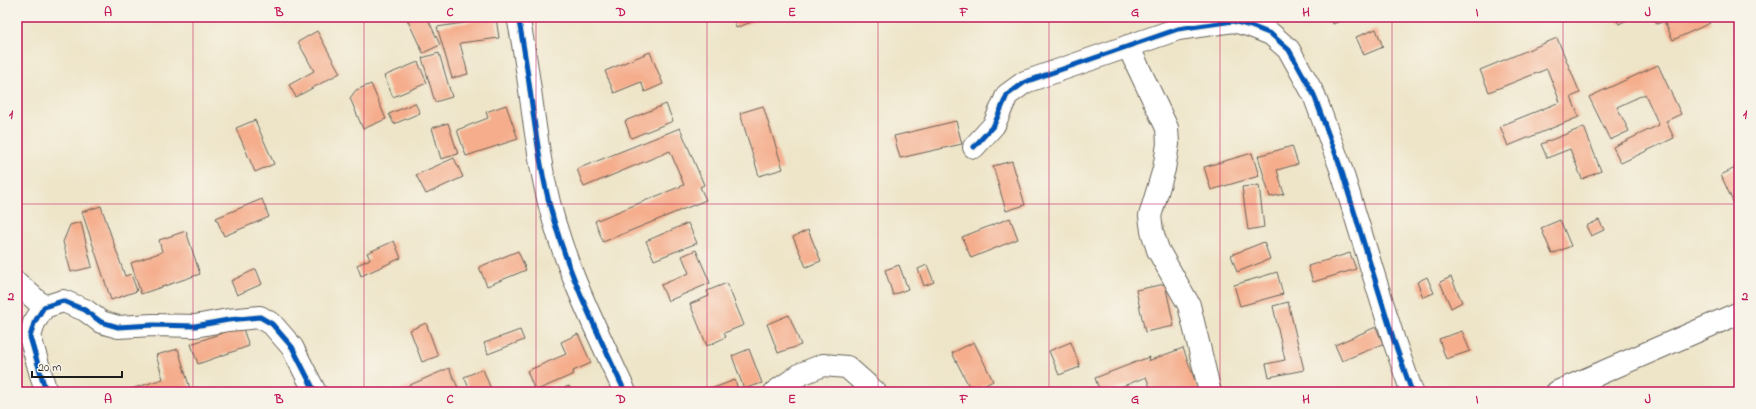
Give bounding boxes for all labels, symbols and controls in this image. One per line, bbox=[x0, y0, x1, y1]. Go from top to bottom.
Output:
text: A bbox=[104, 3, 112, 22]
text: B bbox=[274, 3, 284, 22]
text: C bbox=[446, 3, 454, 22]
text: D bbox=[615, 3, 626, 22]
text: E bbox=[788, 3, 796, 22]
text: F bbox=[959, 3, 969, 22]
text: G bbox=[1131, 3, 1139, 22]
text: H bbox=[1302, 3, 1310, 22]
text: I bbox=[1475, 3, 1479, 22]
text: J bbox=[1645, 3, 1651, 22]
text: 1 bbox=[9, 105, 14, 124]
text: 1 bbox=[1743, 105, 1748, 124]
text: 2 bbox=[7, 287, 15, 306]
text: 2 bbox=[1741, 287, 1749, 306]
scale bar bbox=[32, 353, 122, 379]
text: 20 m bbox=[38, 359, 61, 377]
text: A bbox=[104, 390, 112, 409]
text: B bbox=[274, 390, 284, 409]
text: C bbox=[446, 390, 454, 409]
text: D bbox=[615, 390, 626, 409]
text: E bbox=[788, 390, 796, 409]
text: F bbox=[959, 390, 969, 409]
text: G bbox=[1131, 390, 1139, 409]
text: H bbox=[1302, 390, 1310, 409]
text: I bbox=[1475, 390, 1479, 409]
text: J bbox=[1645, 390, 1651, 409]

